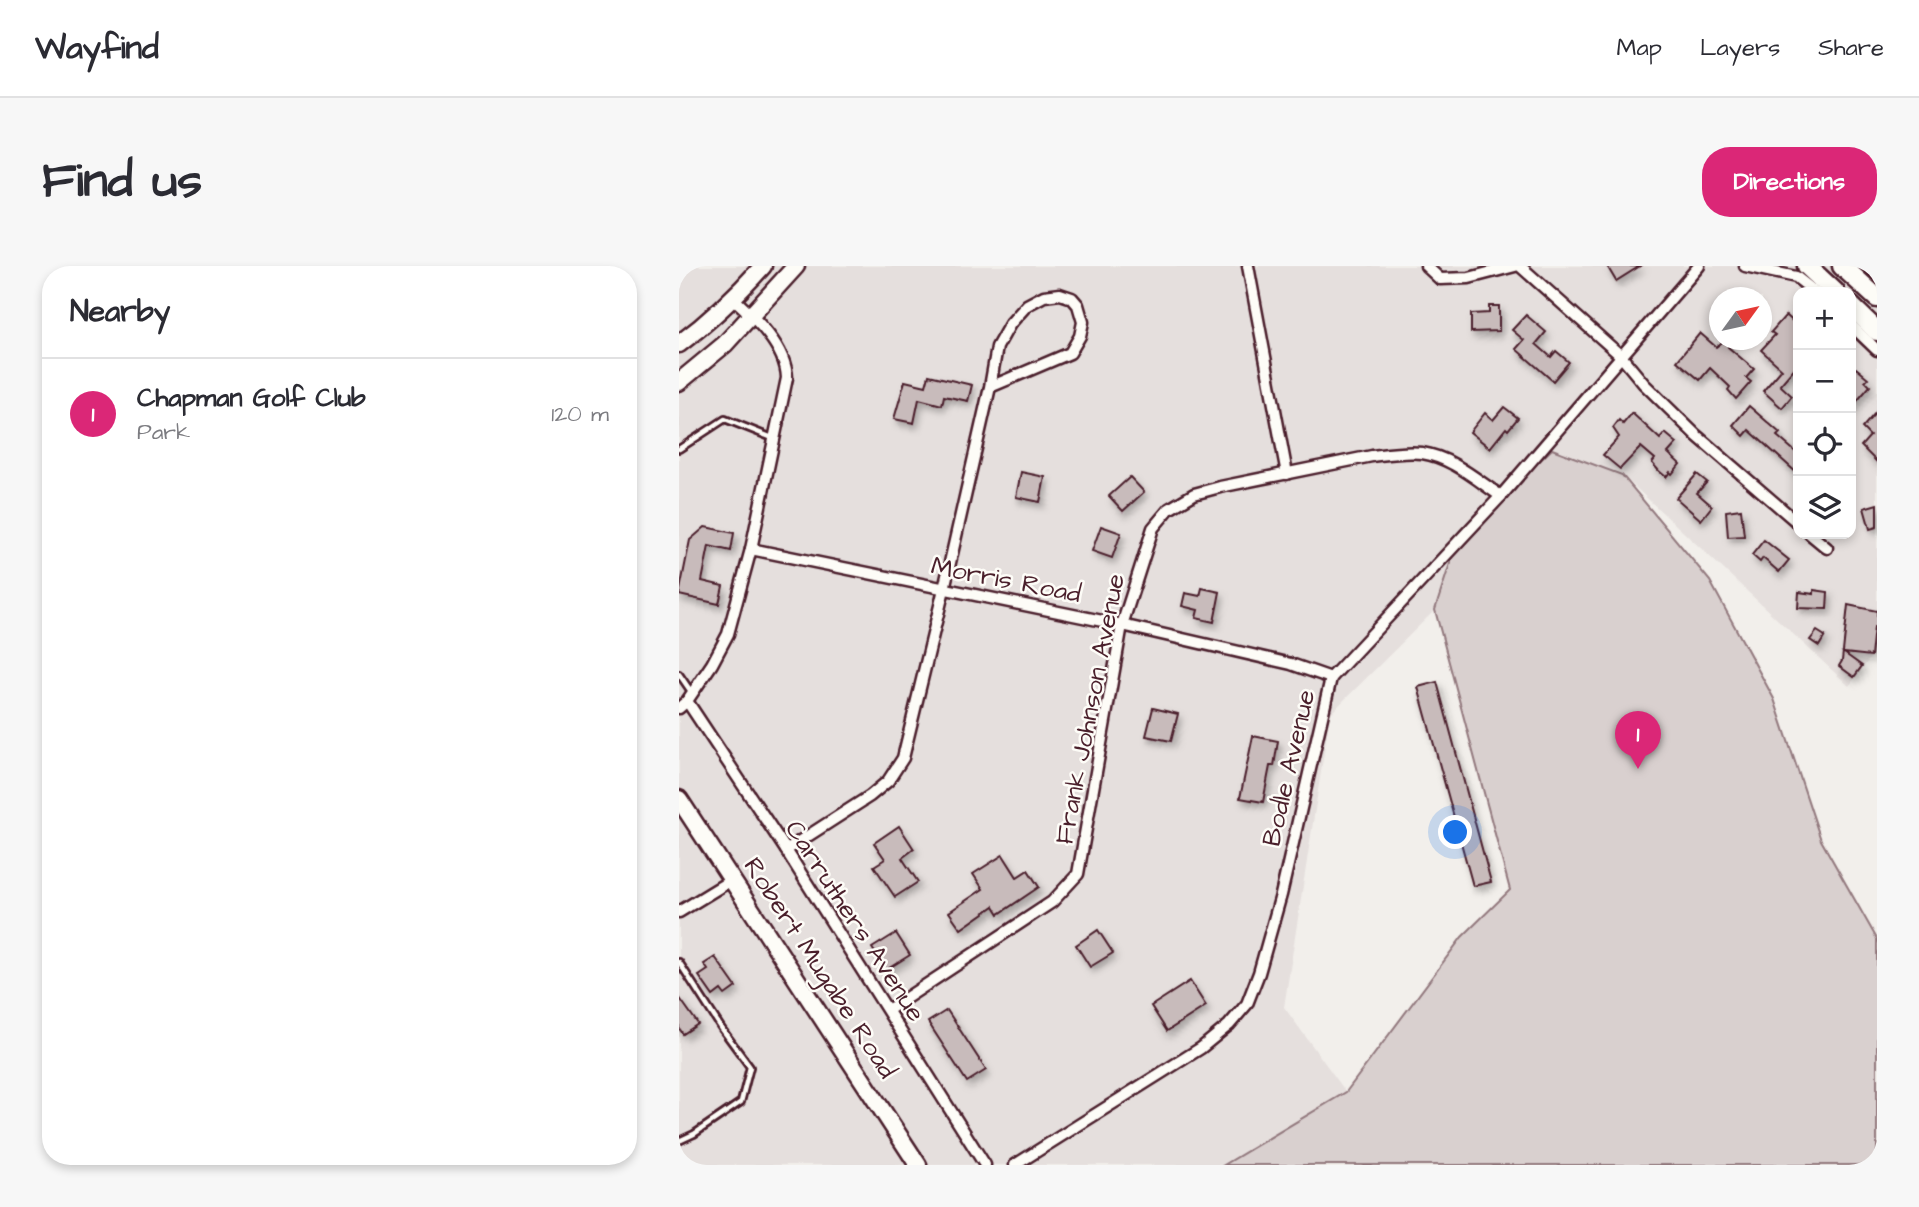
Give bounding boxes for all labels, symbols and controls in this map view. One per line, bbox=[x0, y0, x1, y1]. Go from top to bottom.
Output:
text: Wayfind bbox=[35, 25, 159, 71]
text: Map bbox=[1617, 31, 1662, 65]
text: Layers bbox=[1700, 31, 1780, 65]
text: Share bbox=[1818, 31, 1884, 65]
button: Directions bbox=[1702, 147, 1877, 217]
text: Find us bbox=[42, 148, 202, 216]
north arrow bbox=[1709, 287, 1772, 350]
map controls bbox=[1793, 287, 1856, 539]
button: + bbox=[1793, 287, 1856, 350]
text: Nearby bbox=[70, 291, 170, 333]
button: − bbox=[1793, 350, 1856, 413]
text: Chapman Golf Club bbox=[137, 380, 366, 416]
text: 1 bbox=[92, 398, 94, 430]
text: 120 m bbox=[551, 398, 609, 430]
button: locate bbox=[1793, 413, 1856, 476]
text: Park bbox=[137, 416, 190, 448]
button: layers bbox=[1793, 476, 1856, 539]
street label: Morris Road bbox=[928, 548, 1084, 612]
street label: Frank Johnson Avenue bbox=[1046, 571, 1134, 847]
street label: Bodle Avenue bbox=[1254, 686, 1324, 850]
pin: 1 bbox=[1615, 711, 1661, 769]
street label: Carruthers Avenue bbox=[776, 813, 934, 1029]
your location bbox=[1438, 815, 1472, 849]
street label: Robert Mugabe Road bbox=[733, 850, 905, 1087]

